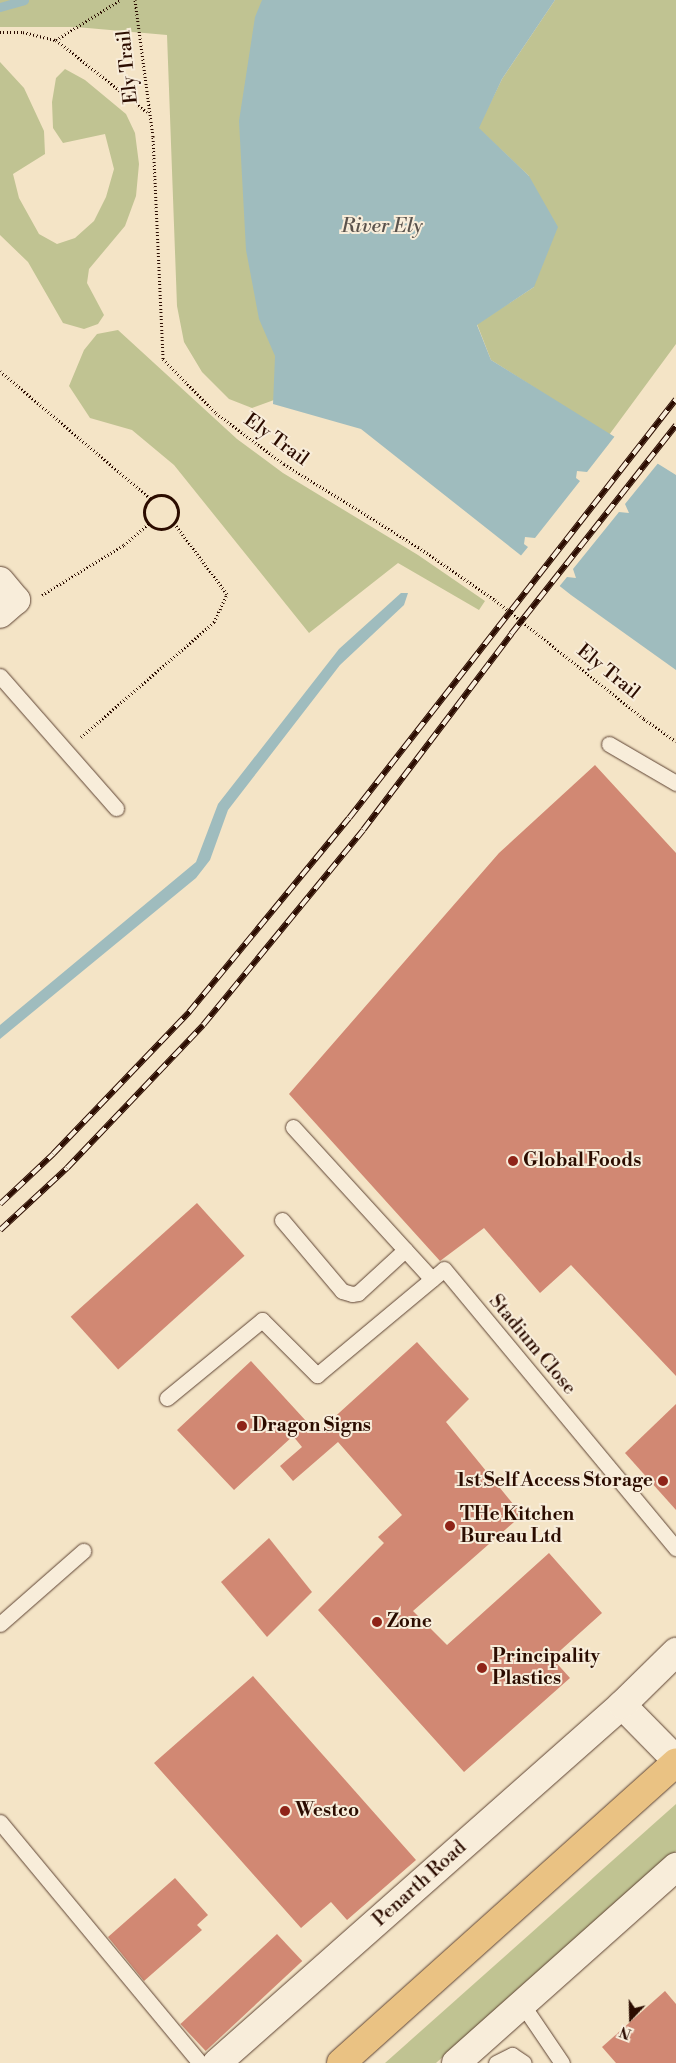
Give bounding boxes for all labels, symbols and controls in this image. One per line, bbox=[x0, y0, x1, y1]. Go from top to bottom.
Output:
street label: Ely Trail bbox=[113, 29, 143, 105]
water label: River Ely bbox=[341, 214, 423, 238]
street label: Ely Trail bbox=[239, 409, 313, 471]
street label: Ely Trail bbox=[572, 640, 644, 704]
place label: Global Foods bbox=[523, 1150, 641, 1172]
marker: Global Foods bbox=[507, 1155, 519, 1167]
street label: Stadium Close bbox=[484, 1290, 580, 1400]
place label: Dragon Signs bbox=[252, 1415, 371, 1437]
marker: Dragon Signs bbox=[236, 1420, 248, 1432]
place label: 1st Self Access Storage bbox=[456, 1470, 653, 1492]
marker: 1st Self Access Storage bbox=[657, 1475, 669, 1487]
place label: THe Kitchen Bureau Ltd bbox=[460, 1504, 574, 1548]
marker: THe Kitchen Bureau Ltd bbox=[444, 1520, 456, 1532]
place label: Zone bbox=[387, 1611, 432, 1633]
marker: Zone bbox=[371, 1616, 383, 1628]
place label: Principality Plastics bbox=[492, 1646, 600, 1690]
marker: Principality Plastics bbox=[476, 1662, 488, 1674]
place label: Westco bbox=[295, 1800, 359, 1822]
marker: Westco bbox=[279, 1805, 291, 1817]
street label: Penarth Road bbox=[369, 1836, 471, 1932]
north arrow bbox=[606, 1993, 656, 2043]
text: N bbox=[617, 2022, 634, 2042]

